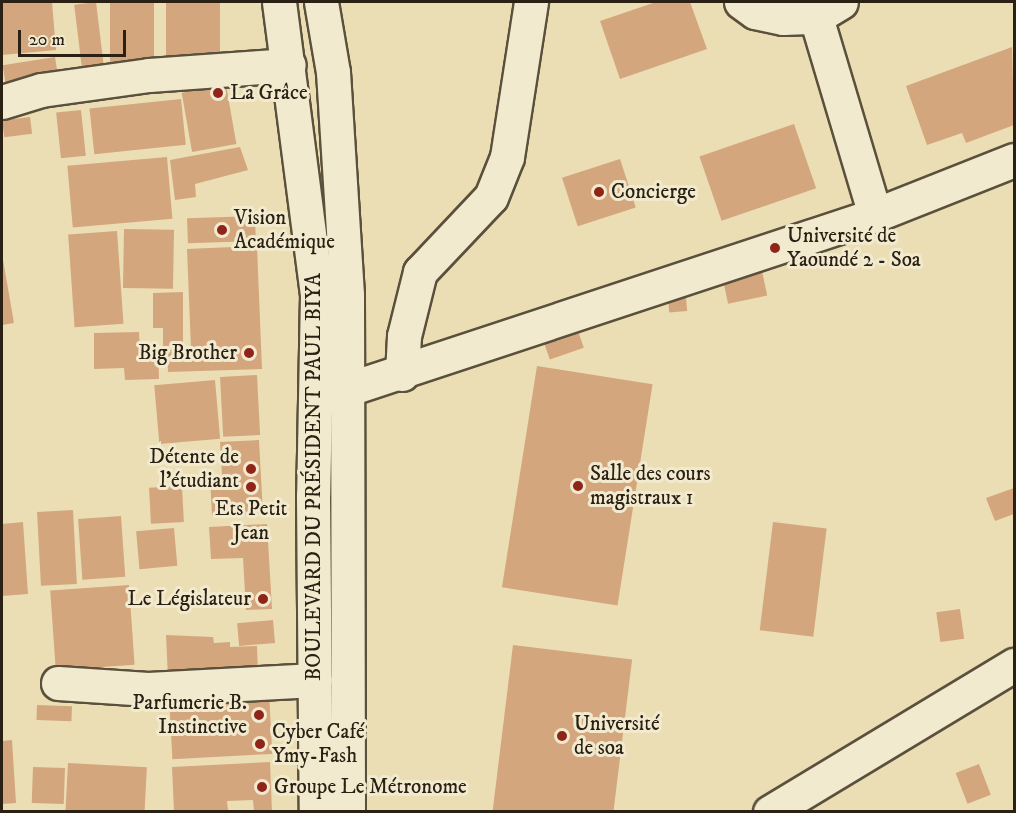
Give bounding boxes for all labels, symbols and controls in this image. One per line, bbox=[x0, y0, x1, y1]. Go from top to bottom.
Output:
scale bar bbox=[21, 18, 129, 56]
text: 20 m bbox=[29, 29, 65, 51]
place label: La Grâce bbox=[230, 80, 308, 106]
marker: La Grâce bbox=[211, 86, 225, 100]
place label: Concierge bbox=[611, 179, 696, 205]
marker: Concierge bbox=[592, 185, 606, 199]
place label: Vision Académique bbox=[234, 205, 335, 255]
marker: Vision Académique bbox=[215, 223, 229, 237]
place label: Université de Yaoundé 2 - Soa bbox=[787, 223, 921, 273]
marker: Université de Yaoundé 2 - Soa bbox=[768, 241, 782, 255]
street label: BOULEVARD DU PRÉSIDENT PAUL BIYA bbox=[301, 273, 327, 681]
place label: Big Brother bbox=[138, 340, 237, 366]
marker: Big Brother bbox=[242, 346, 256, 360]
place label: Détente de l'étudiant bbox=[149, 444, 239, 494]
place label: Salle des cours magistraux 1 bbox=[590, 461, 711, 511]
marker: Détente de l'étudiant bbox=[244, 462, 258, 476]
marker: Salle des cours magistraux 1 bbox=[571, 479, 585, 493]
marker: Ets Petit Jean bbox=[244, 480, 258, 494]
place label: Ets Petit Jean bbox=[215, 496, 287, 546]
place label: Le Législateur bbox=[128, 586, 251, 612]
marker: Le Législateur bbox=[256, 592, 270, 606]
place label: Parfumerie B. Instinctive bbox=[132, 690, 247, 740]
marker: Parfumerie B. Instinctive bbox=[252, 708, 266, 722]
place label: Université de soa bbox=[574, 711, 660, 761]
place label: Cyber Café Ymy-Fash bbox=[272, 719, 365, 769]
marker: Université de soa bbox=[555, 729, 569, 743]
marker: Cyber Café Ymy-Fash bbox=[253, 737, 267, 751]
place label: Groupe Le Métronome bbox=[274, 774, 467, 800]
marker: Groupe Le Métronome bbox=[255, 780, 269, 794]

